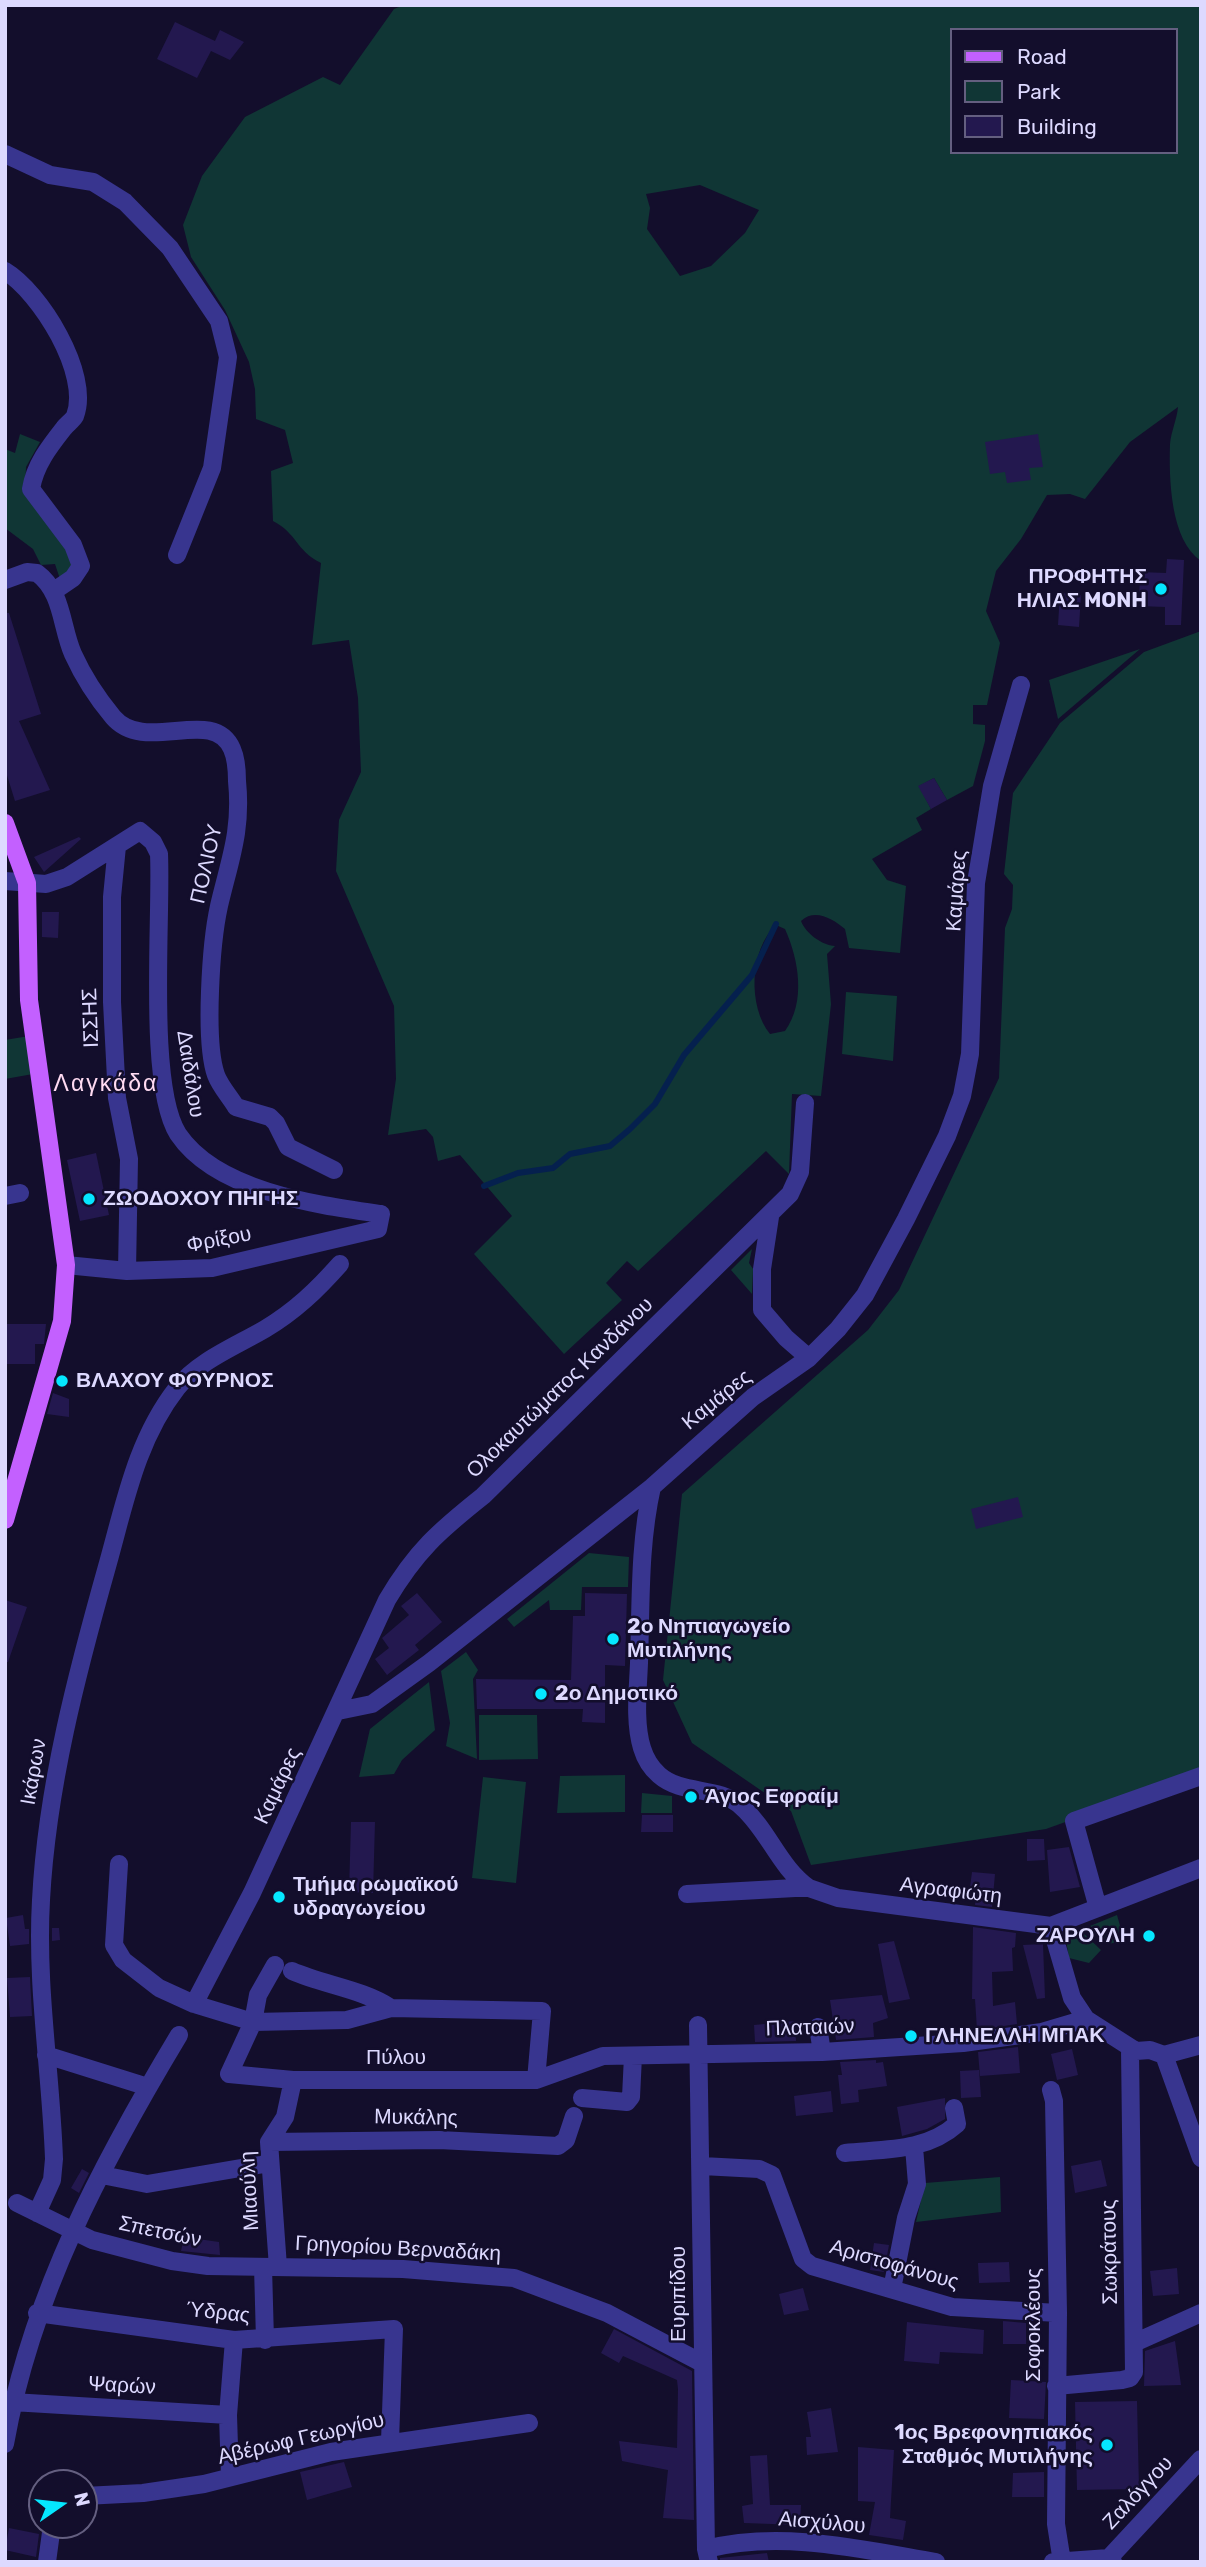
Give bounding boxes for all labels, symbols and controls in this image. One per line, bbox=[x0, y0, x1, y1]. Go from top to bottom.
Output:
legend bbox=[950, 28, 1178, 154]
text: Road bbox=[1017, 44, 1067, 69]
text: Park bbox=[1017, 79, 1061, 104]
text: Building bbox=[1017, 114, 1097, 139]
place label: ΠΡΟΦΗΤΗΣ ΗΛΙΑΣ MONH bbox=[1017, 564, 1147, 614]
marker: ΠΡΟΦΗΤΗΣ ΗΛΙΑΣ MONH bbox=[1153, 581, 1169, 597]
street label: ΠΟΛΙΟΥ bbox=[186, 822, 228, 906]
street label: Καμάρες bbox=[942, 849, 972, 933]
street label: ΙΣΣΗΣ bbox=[77, 988, 105, 1048]
street label: Δαιδάλου bbox=[171, 1029, 209, 1119]
district label: Λαγκάδα bbox=[54, 1070, 158, 1098]
place label: ΖΩΟΔΟΧΟΥ ΠΗΓΗΣ bbox=[103, 1186, 298, 1212]
marker: ΖΩΟΔΟΧΟΥ ΠΗΓΗΣ bbox=[81, 1191, 97, 1207]
street label: Φρίξου bbox=[185, 1221, 253, 1259]
street label: Ολοκαυτώματος Κανδάνου bbox=[462, 1292, 658, 1484]
street label: Καμάρες bbox=[677, 1365, 757, 1435]
place label: ΒΛΑΧΟΥ ΦΟΥΡΝΟΣ bbox=[76, 1368, 274, 1394]
marker: ΒΛΑΧΟΥ ΦΟΥΡΝΟΣ bbox=[54, 1373, 70, 1389]
place label: 2ο Νηπιαγωγείο Μυτιλήνης bbox=[627, 1614, 790, 1664]
marker: 2ο Νηπιαγωγείο Μυτιλήνης bbox=[605, 1631, 621, 1647]
place label: 2ο Δημοτικό bbox=[555, 1681, 678, 1707]
marker: 2ο Δημοτικό bbox=[533, 1686, 549, 1702]
street label: Ικάρων bbox=[16, 1737, 52, 1807]
street label: Καμάρες bbox=[249, 1744, 307, 1828]
place label: Άγιος Εφραίμ bbox=[705, 1784, 839, 1810]
marker: Άγιος Εφραίμ bbox=[683, 1789, 699, 1805]
place label: Τμήμα ρωμαϊκού υδραγωγείου bbox=[293, 1872, 459, 1922]
street label: Αγραφιώτη bbox=[899, 1872, 1003, 1910]
marker: Τμήμα ρωμαϊκού υδραγωγείου bbox=[271, 1889, 287, 1905]
place label: ΖΑΡΟΥΛΗ bbox=[1036, 1923, 1135, 1949]
marker: ΖΑΡΟΥΛΗ bbox=[1141, 1928, 1157, 1944]
street label: Πλαταιών bbox=[765, 2014, 855, 2042]
place label: ΓΛΗΝΕΛΛΗ ΜΠΑΚ bbox=[925, 2023, 1104, 2049]
marker: ΓΛΗΝΕΛΛΗ ΜΠΑΚ bbox=[903, 2028, 919, 2044]
street label: Πύλου bbox=[366, 2045, 426, 2071]
street label: Μυκάλης bbox=[374, 2105, 458, 2131]
street label: Μιαούλη bbox=[235, 2151, 265, 2231]
street label: Σωκράτους bbox=[1096, 2199, 1124, 2305]
street label: Σπετσών bbox=[116, 2211, 204, 2253]
street label: Γρηγορίου Βερναδάκη bbox=[294, 2231, 502, 2267]
street label: Αριστοφάνους bbox=[827, 2235, 961, 2295]
street label: Ευριπίδου bbox=[666, 2246, 692, 2342]
street label: Σοφοκλέους bbox=[1021, 2268, 1047, 2382]
street label: Ύδρας bbox=[185, 2297, 251, 2329]
street label: Ψαρών bbox=[88, 2372, 156, 2400]
street label: Αβέρωφ Γεωργίου bbox=[215, 2408, 387, 2470]
place label: 1ος Βρεφονηπιακός Σταθμός Μυτιλήνης bbox=[894, 2420, 1093, 2470]
marker: 1ος Βρεφονηπιακός Σταθμός Μυτιλήνης bbox=[1099, 2437, 1115, 2453]
street label: Ζαλόγγου bbox=[1098, 2451, 1178, 2535]
north arrow bbox=[28, 2469, 98, 2539]
text: N bbox=[69, 2490, 95, 2509]
street label: Αισχύλου bbox=[777, 2507, 867, 2539]

